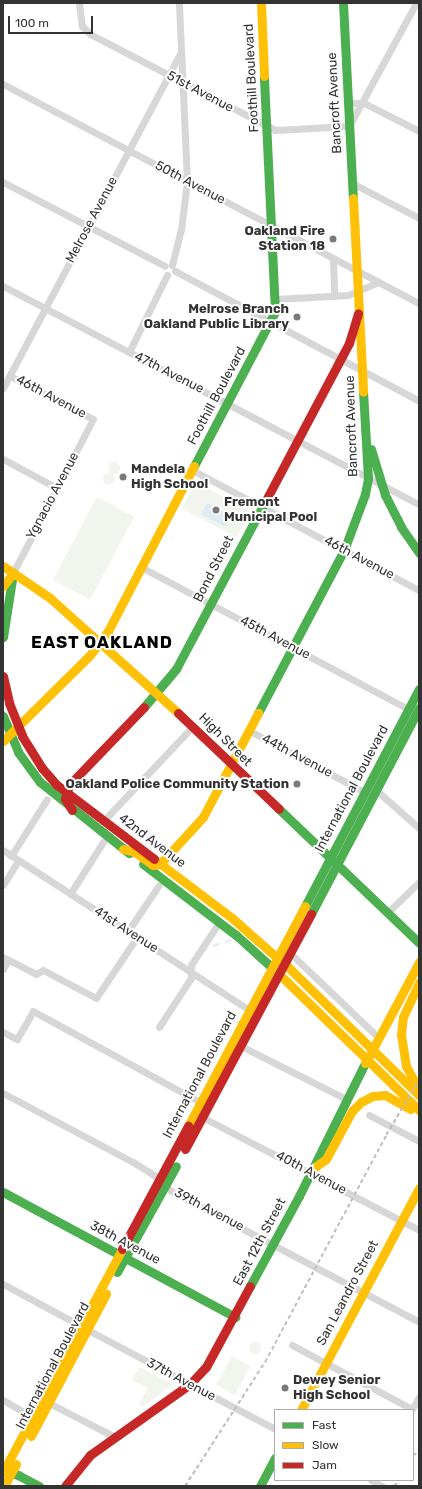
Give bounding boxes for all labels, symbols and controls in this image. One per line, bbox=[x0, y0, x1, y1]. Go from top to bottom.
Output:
scale bar bbox=[10, 8, 95, 34]
text: 100 m bbox=[15, 16, 49, 30]
street label: Foothill Boulevard bbox=[241, 23, 263, 133]
street label: Bancroft Avenue bbox=[325, 52, 345, 154]
street label: 51st Avenue bbox=[164, 68, 236, 116]
street label: 50th Avenue bbox=[152, 158, 228, 208]
street label: Melrose Avenue bbox=[63, 174, 121, 266]
place label: Oakland Fire Station 18 bbox=[244, 224, 325, 255]
marker: Oakland Fire Station 18 bbox=[328, 234, 338, 244]
place label: Melrose Branch Oakland Public Library bbox=[144, 302, 289, 333]
marker: Melrose Branch Oakland Public Library bbox=[292, 312, 302, 322]
street label: Foothill Boulevard bbox=[185, 344, 249, 448]
street label: 47th Avenue bbox=[131, 349, 207, 397]
street label: 46th Avenue bbox=[13, 372, 89, 422]
street label: Bancroft Avenue bbox=[342, 375, 362, 477]
street label: Ygnacio Avenue bbox=[23, 450, 83, 542]
place label: Mandela High School bbox=[131, 462, 208, 493]
marker: Mandela High School bbox=[118, 472, 128, 482]
place label: Fremont Municipal Pool bbox=[224, 495, 317, 526]
marker: Fremont Municipal Pool bbox=[211, 505, 221, 515]
street label: Bond Street bbox=[191, 533, 237, 605]
street label: 46th Avenue bbox=[321, 533, 397, 583]
street label: 45th Avenue bbox=[237, 613, 313, 663]
district label: EAST OAKLAND bbox=[31, 633, 173, 653]
street label: High Street bbox=[195, 710, 255, 770]
street label: International Boulevard bbox=[312, 723, 392, 855]
street label: 44th Avenue bbox=[259, 731, 335, 781]
place label: Oakland Police Community Station bbox=[65, 776, 289, 792]
marker: Oakland Police Community Station bbox=[292, 779, 302, 789]
street label: 42nd Avenue bbox=[115, 811, 189, 871]
street label: 41st Avenue bbox=[91, 903, 161, 957]
street label: International Boulevard bbox=[160, 1009, 240, 1141]
street label: 40th Avenue bbox=[273, 1148, 349, 1198]
street label: 39th Avenue bbox=[171, 1185, 247, 1235]
street label: East 12th Street bbox=[230, 1196, 290, 1288]
street label: 38th Avenue bbox=[87, 1218, 163, 1268]
street label: San Leandro Street bbox=[314, 1238, 382, 1348]
street label: International Boulevard bbox=[13, 1300, 93, 1432]
street label: 37th Avenue bbox=[144, 1355, 218, 1405]
place label: Dewey Senior High School bbox=[293, 1373, 381, 1404]
marker: Dewey Senior High School bbox=[280, 1383, 290, 1393]
legend bbox=[274, 1409, 414, 1481]
text: Fast bbox=[312, 1418, 336, 1432]
text: Slow bbox=[312, 1438, 339, 1452]
text: Jam bbox=[312, 1458, 337, 1472]

